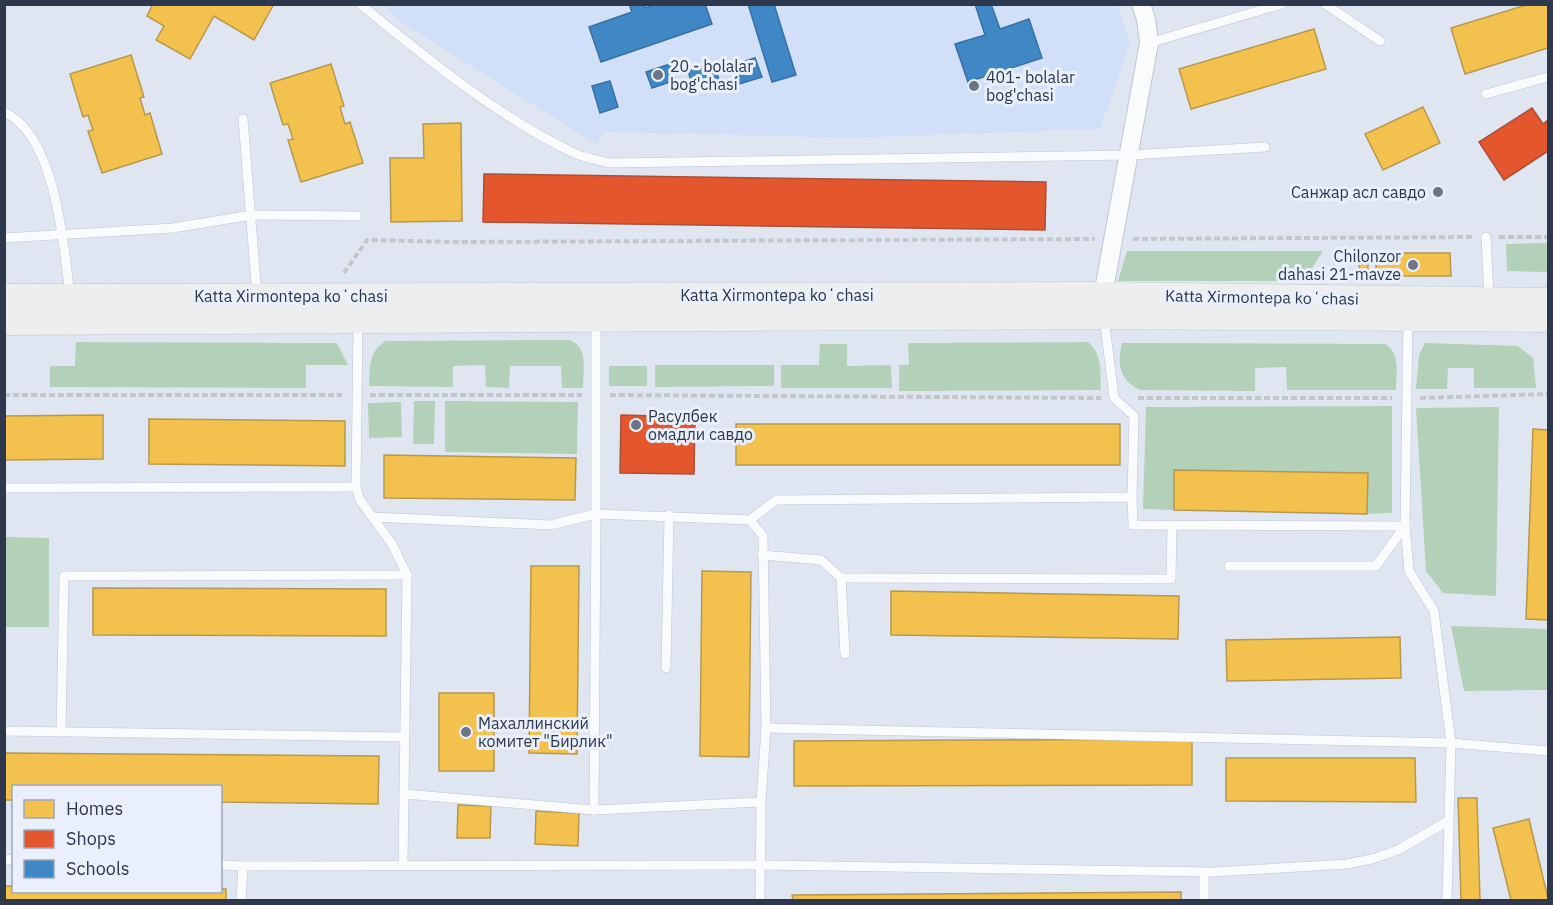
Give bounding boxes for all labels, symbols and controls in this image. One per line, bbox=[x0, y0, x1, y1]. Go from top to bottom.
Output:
place label: 20 - bolalar bog'chasi bbox=[670, 56, 753, 94]
place label: 401- bolalar bog'chasi bbox=[986, 67, 1075, 105]
marker: 20 - bolalar bog'chasi bbox=[651, 68, 665, 82]
marker: 401- bolalar bog'chasi bbox=[967, 79, 981, 93]
place label: Санжар асл савдо bbox=[1291, 182, 1426, 202]
marker: Санжар асл савдо bbox=[1431, 185, 1445, 199]
place label: Chilonzor dahasi 21-mavze bbox=[1278, 246, 1401, 284]
marker: Chilonzor dahasi 21-mavze bbox=[1406, 258, 1420, 272]
street label: Katta Xirmontepa koʻchasi bbox=[680, 285, 874, 305]
street label: Katta Xirmontepa koʻchasi bbox=[1165, 285, 1359, 309]
street label: Katta Xirmontepa koʻchasi bbox=[194, 286, 388, 306]
place label: Расулбек омадли савдо bbox=[648, 406, 753, 444]
marker: Расулбек омадли савдо bbox=[629, 418, 643, 432]
place label: Махаллинский комитет "Бирлик" bbox=[478, 713, 613, 751]
marker: Махаллинский комитет "Бирлик" bbox=[459, 725, 473, 739]
legend bbox=[12, 785, 222, 893]
text: Homes bbox=[66, 797, 123, 820]
text: Shops bbox=[66, 827, 116, 850]
text: Schools bbox=[66, 857, 130, 880]

